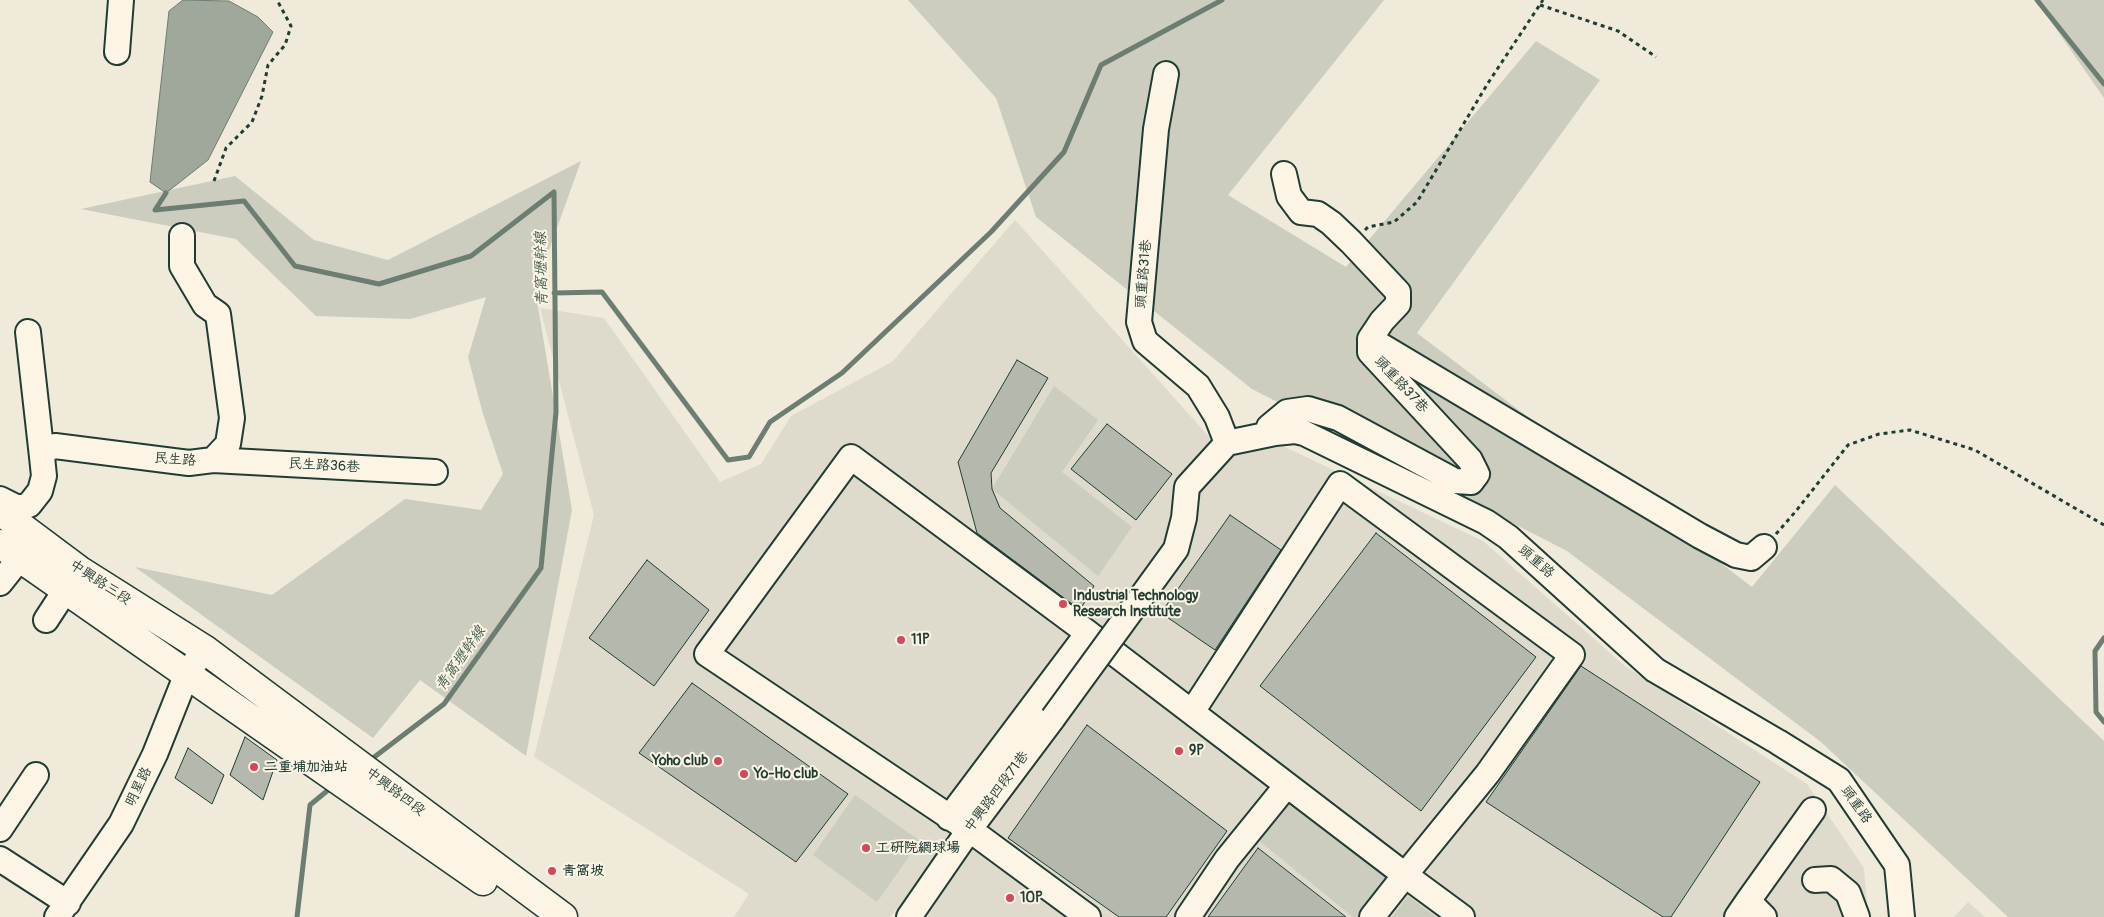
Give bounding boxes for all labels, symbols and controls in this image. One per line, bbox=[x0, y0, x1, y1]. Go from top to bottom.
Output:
water label: 青窩壢幹線 bbox=[532, 231, 552, 307]
street label: 頭重路31巷 bbox=[1133, 239, 1155, 309]
street label: 頭重路37巷 bbox=[1371, 353, 1431, 417]
street label: 民生路 bbox=[153, 450, 197, 470]
street label: 民生路36巷 bbox=[288, 456, 360, 476]
street label: 頭重路 bbox=[1515, 542, 1557, 582]
street label: 中興路三段 bbox=[66, 557, 134, 609]
place label: Industrial Technology Research Institute bbox=[1073, 588, 1198, 620]
marker: Industrial Technology Research Institute bbox=[1057, 598, 1069, 610]
water label: 青窩壢幹線 bbox=[432, 623, 490, 695]
place label: 11P bbox=[911, 632, 930, 648]
marker: 11P bbox=[895, 634, 907, 646]
place label: 9P bbox=[1189, 743, 1204, 759]
marker: 9P bbox=[1173, 745, 1185, 757]
street label: 中興路四段71巷 bbox=[961, 748, 1033, 836]
place label: Yoho club bbox=[652, 753, 708, 769]
marker: Yoho club bbox=[712, 755, 724, 767]
place label: 二重埔加油站 bbox=[264, 759, 348, 775]
marker: 二重埔加油站 bbox=[248, 761, 260, 773]
street label: 明星路 bbox=[122, 764, 156, 810]
street label: 中興路四段 bbox=[362, 764, 428, 820]
place label: Yo-Ho club bbox=[754, 766, 818, 782]
marker: Yo-Ho club bbox=[738, 768, 750, 780]
street label: 頭重路 bbox=[1837, 783, 1875, 827]
place label: 工研院網球場 bbox=[876, 840, 960, 856]
marker: 工研院網球場 bbox=[860, 842, 872, 854]
place label: 青窩坡 bbox=[562, 863, 604, 879]
marker: 青窩坡 bbox=[546, 865, 558, 877]
place label: 10P bbox=[1020, 890, 1043, 906]
marker: 10P bbox=[1004, 892, 1016, 904]

